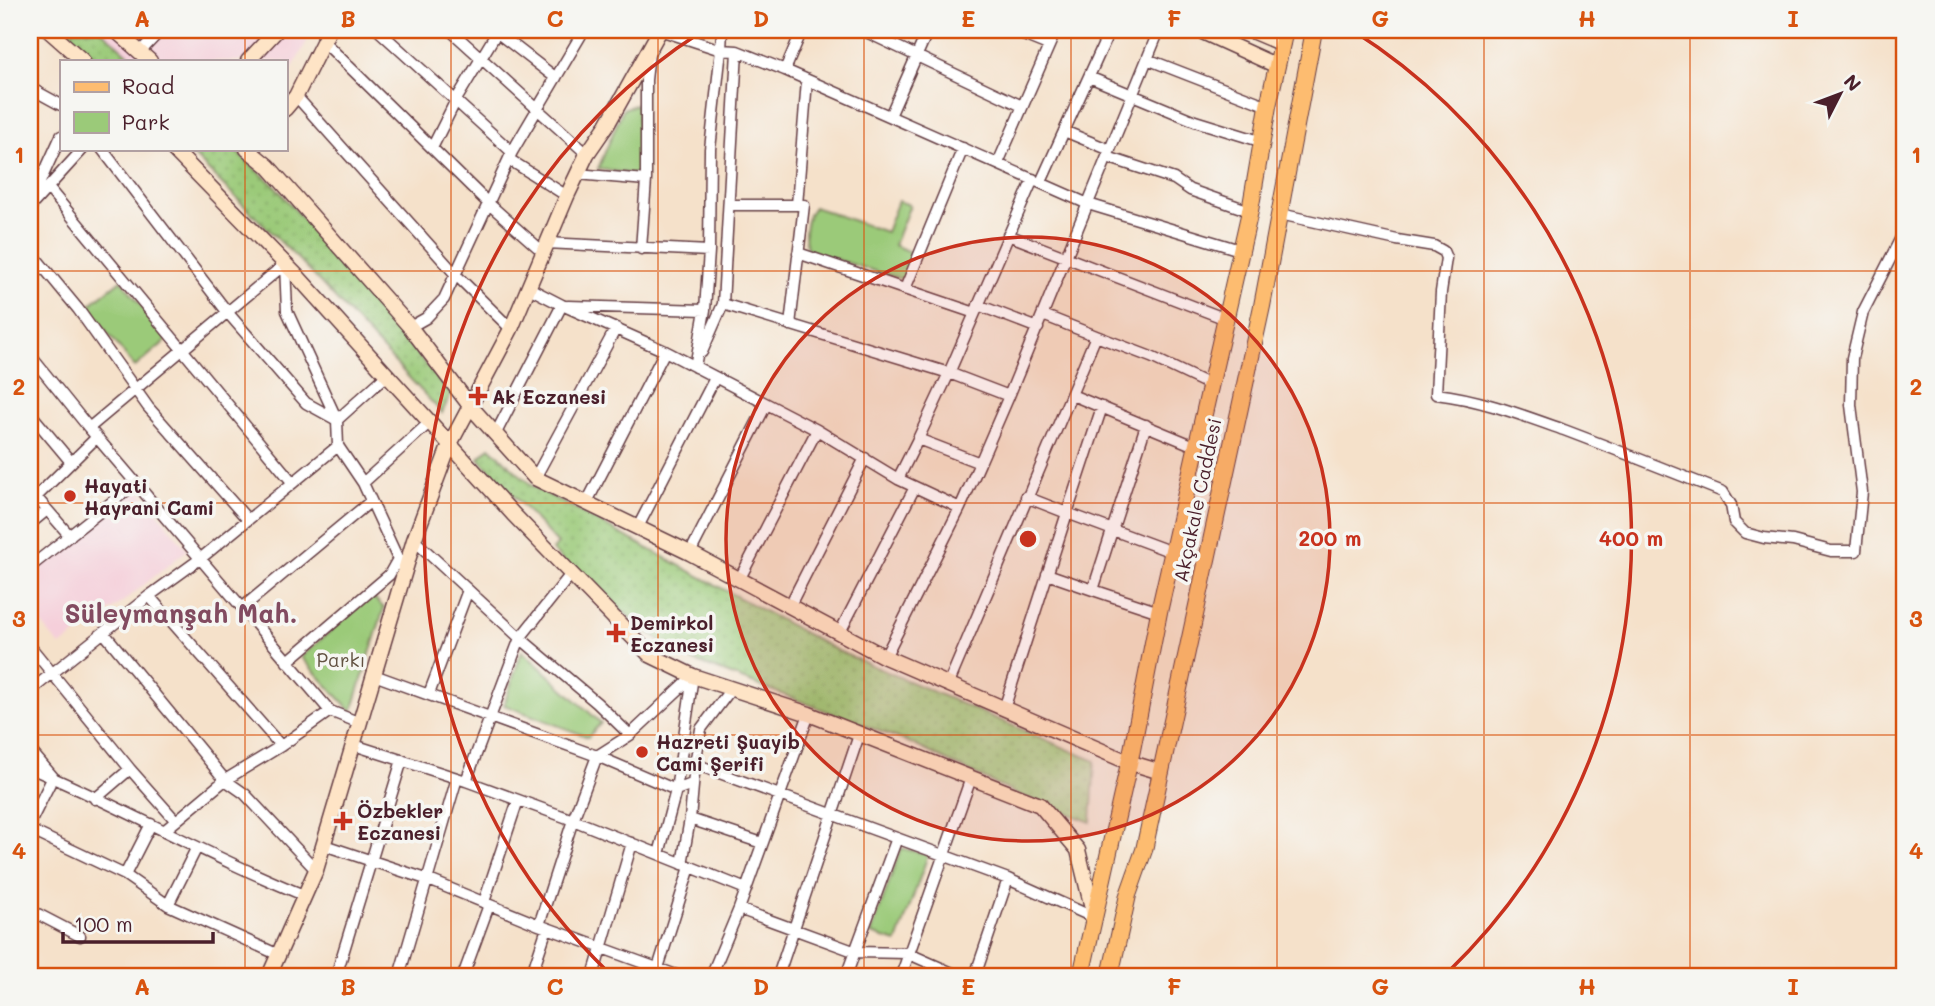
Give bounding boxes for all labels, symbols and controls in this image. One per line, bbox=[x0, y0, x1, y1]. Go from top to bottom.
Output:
text: A bbox=[134, 3, 150, 33]
text: B bbox=[340, 3, 356, 33]
text: C bbox=[546, 3, 564, 33]
text: D bbox=[753, 3, 769, 33]
text: E bbox=[961, 3, 975, 33]
text: F bbox=[1167, 3, 1181, 33]
text: G bbox=[1371, 3, 1389, 33]
text: H bbox=[1578, 3, 1596, 33]
text: I bbox=[1787, 3, 1799, 33]
legend bbox=[60, 60, 287, 150]
north arrow bbox=[1806, 60, 1876, 130]
text: N bbox=[1839, 69, 1867, 96]
text: Road bbox=[122, 72, 174, 99]
text: Park bbox=[122, 108, 170, 135]
text: 1 bbox=[14, 139, 24, 169]
text: 1 bbox=[1911, 139, 1921, 169]
text: 2 bbox=[13, 371, 25, 401]
text: 2 bbox=[1910, 371, 1922, 401]
place label: Ak Eczanesi bbox=[492, 384, 606, 409]
marker: Ak Eczanesi bbox=[470, 388, 486, 404]
street label: Akçakale Caddesi bbox=[1167, 416, 1227, 584]
place label: Hayati Hayrani Cami bbox=[84, 473, 214, 520]
marker: Hayati Hayrani Cami bbox=[62, 488, 78, 504]
text: 200 m bbox=[1299, 524, 1361, 551]
text: 400 m bbox=[1599, 524, 1663, 551]
centre of rings bbox=[1016, 527, 1040, 551]
district label: Süleymanşah Mah. bbox=[65, 596, 297, 631]
text: 3 bbox=[12, 603, 26, 633]
text: 3 bbox=[1909, 603, 1923, 633]
place label: Demirkol Eczanesi bbox=[630, 610, 714, 657]
marker: Demirkol Eczanesi bbox=[608, 625, 624, 641]
park label: Parkı bbox=[316, 647, 366, 672]
place label: Hazreti Şuayib Cami Şerifi bbox=[656, 729, 800, 776]
marker: Hazreti Şuayib Cami Şerifi bbox=[634, 744, 650, 760]
place label: Özbekler Eczanesi bbox=[357, 798, 443, 845]
marker: Özbekler Eczanesi bbox=[335, 813, 351, 829]
text: 4 bbox=[12, 835, 26, 865]
text: 4 bbox=[1909, 835, 1923, 865]
scale bar bbox=[63, 901, 214, 945]
text: 100 m bbox=[74, 910, 133, 937]
text: A bbox=[134, 971, 150, 1001]
text: B bbox=[340, 971, 356, 1001]
text: C bbox=[546, 971, 564, 1001]
text: D bbox=[753, 971, 769, 1001]
text: E bbox=[961, 971, 975, 1001]
text: F bbox=[1167, 971, 1181, 1001]
text: G bbox=[1371, 971, 1389, 1001]
text: H bbox=[1578, 971, 1596, 1001]
text: I bbox=[1787, 971, 1799, 1001]

